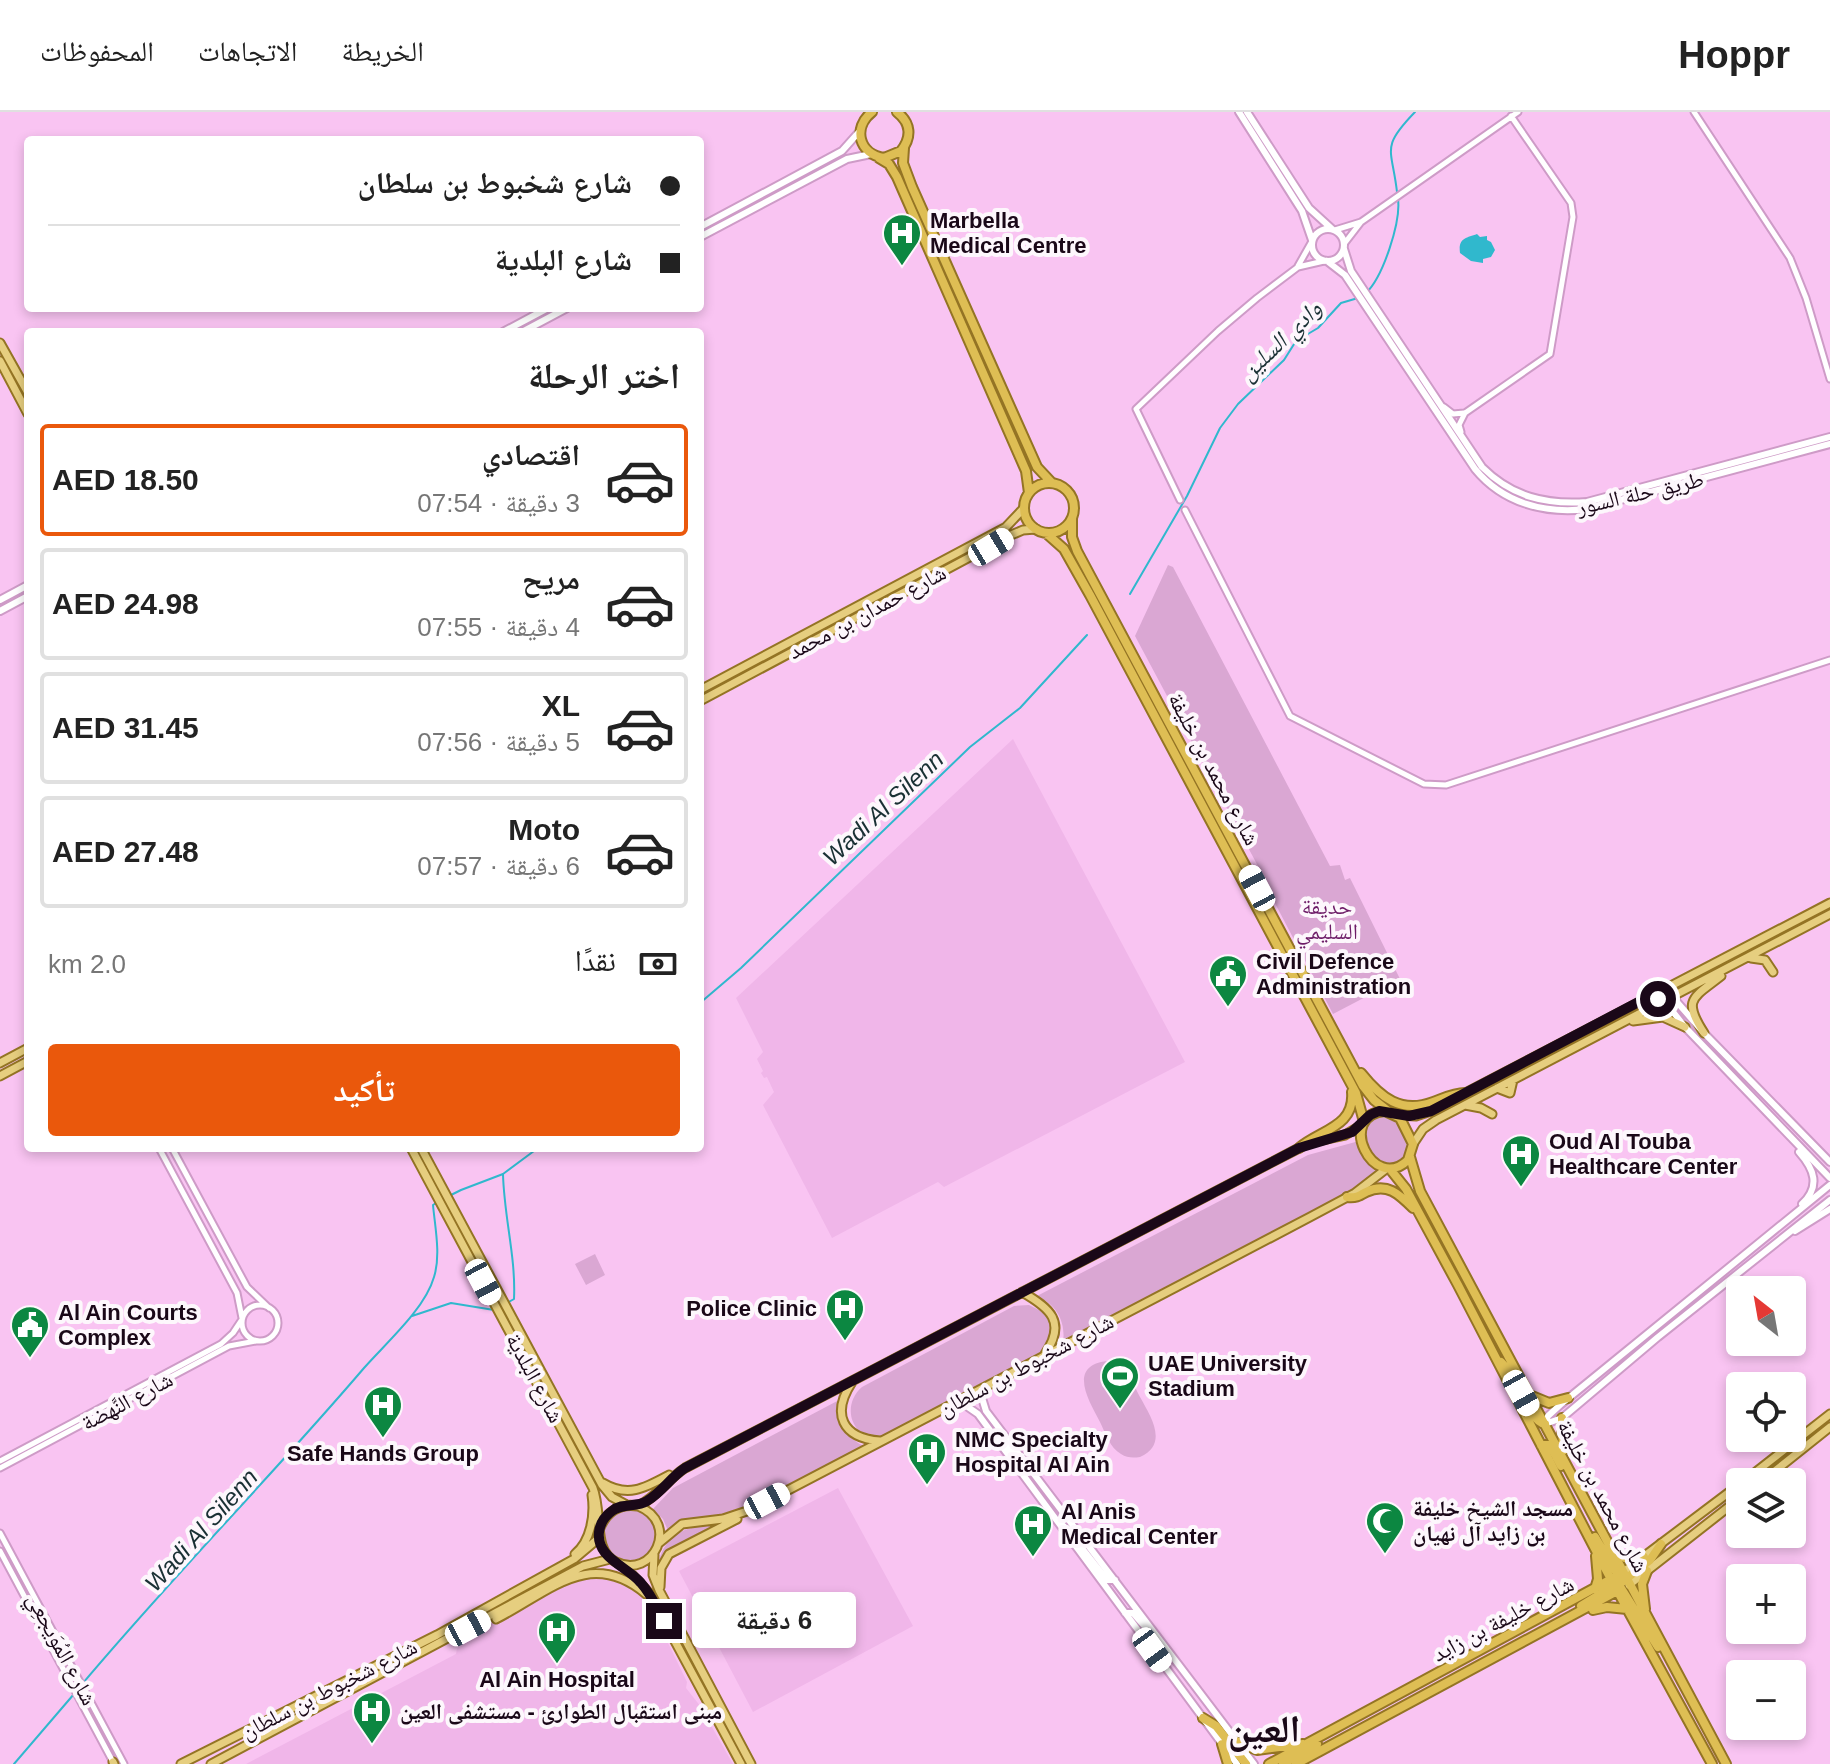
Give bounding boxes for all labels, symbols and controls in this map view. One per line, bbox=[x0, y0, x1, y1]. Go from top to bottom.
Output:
text: Hoppr bbox=[1678, 34, 1790, 76]
text: المحفوظات bbox=[40, 36, 154, 67]
text: الاتجاهات bbox=[198, 36, 297, 67]
text: الخريطة bbox=[341, 36, 424, 67]
text: شارع شخبوط بن سلطان bbox=[358, 166, 632, 199]
place label: Marbella Medical Centre bbox=[930, 208, 1087, 258]
hospital icon: Marbella Medical Centre bbox=[881, 212, 923, 267]
text: شارع البلدية bbox=[495, 243, 632, 276]
water label: وادي السلين bbox=[1233, 294, 1331, 390]
text: اختر الرحلة bbox=[528, 355, 680, 396]
text: اقتصادي bbox=[482, 438, 580, 471]
icon: car bbox=[604, 444, 676, 516]
text: AED 18.50 bbox=[52, 463, 199, 496]
street label: طريق حلة السور bbox=[1573, 466, 1706, 521]
text: 3 دقيقة · 07:54 bbox=[417, 488, 580, 518]
car bbox=[964, 524, 1018, 570]
street label: شارع حمدان بن محمد bbox=[784, 560, 951, 665]
text: مريح bbox=[522, 562, 580, 595]
icon: car bbox=[604, 568, 676, 640]
text: AED 24.98 bbox=[52, 587, 199, 620]
text: 4 دقيقة · 07:55 bbox=[417, 612, 580, 642]
text: XL bbox=[542, 689, 580, 722]
street label: شارع محمد بن خليفة bbox=[1162, 689, 1265, 850]
icon: car bbox=[604, 692, 676, 764]
text: AED 31.45 bbox=[52, 711, 199, 744]
text: 5 دقيقة · 07:56 bbox=[417, 727, 580, 757]
water label: Wadi Al Silenn bbox=[817, 745, 949, 871]
text: Moto bbox=[508, 813, 580, 846]
icon: car bbox=[604, 816, 676, 888]
text: AED 27.48 bbox=[52, 835, 199, 868]
text: 6 دقيقة · 07:57 bbox=[417, 851, 580, 881]
car bbox=[1235, 861, 1279, 915]
park label: حديقة السليمي bbox=[1296, 894, 1358, 948]
icon: cash bbox=[636, 942, 680, 986]
text: نقدًا bbox=[575, 944, 616, 977]
text: 2.0 km bbox=[48, 949, 126, 979]
place label: Civil Defence Administration bbox=[1256, 949, 1411, 999]
public building icon: Civil Defence Administration bbox=[1207, 953, 1249, 1008]
route start bbox=[1640, 981, 1676, 1017]
button: تأكيد bbox=[48, 1044, 680, 1136]
place label: Oud Al Touba Healthcare Center bbox=[1549, 1129, 1738, 1179]
hospital icon: Oud Al Touba Healthcare Center bbox=[1500, 1133, 1542, 1188]
car bbox=[461, 1255, 505, 1309]
north arrow bbox=[1726, 1276, 1806, 1356]
map controls bbox=[1726, 1276, 1806, 1740]
hospital icon: Police Clinic bbox=[824, 1287, 866, 1342]
place label: Police Clinic bbox=[686, 1296, 817, 1321]
place label: Al Ain Courts Complex bbox=[58, 1300, 198, 1350]
public building icon: Al Ain Courts Complex bbox=[9, 1304, 51, 1359]
street label: شارع شخبوط بن سلطان bbox=[934, 1308, 1118, 1422]
street label: شارع البلدية bbox=[500, 1329, 569, 1427]
place label: UAE University Stadium bbox=[1148, 1351, 1308, 1401]
sports icon: UAE University Stadium bbox=[1099, 1355, 1141, 1410]
car bbox=[1499, 1366, 1543, 1420]
street label: شارع النَّهضة bbox=[77, 1367, 177, 1436]
button: locate bbox=[1726, 1372, 1806, 1452]
hospital icon: Safe Hands Group bbox=[362, 1384, 404, 1439]
street label: شارع محمد بن خليفة bbox=[1551, 1416, 1654, 1577]
place label: NMC Specialty Hospital Al Ain bbox=[955, 1427, 1110, 1477]
hospital icon: NMC Specialty Hospital Al Ain bbox=[906, 1431, 948, 1486]
place label: Safe Hands Group bbox=[287, 1441, 479, 1466]
water label: Wadi Al Silenn bbox=[139, 1463, 263, 1597]
button: layers bbox=[1726, 1468, 1806, 1548]
car bbox=[740, 1479, 794, 1523]
place label: مسجد الشيخ خليفة بن زايد آل نهيان bbox=[1413, 1496, 1573, 1547]
place label: Al Anis Medical Center bbox=[1061, 1499, 1218, 1549]
mosque icon: مسجد الشيخ خليفة بن زايد آل نهيان bbox=[1364, 1500, 1406, 1555]
hospital icon: Al Anis Medical Center bbox=[1012, 1503, 1054, 1558]
button: + bbox=[1726, 1564, 1806, 1644]
street label: شارع خليفة بن زايد bbox=[1428, 1571, 1578, 1668]
street label: شارع المُوَيجعِي bbox=[18, 1589, 102, 1712]
callout: 6 دقيقة bbox=[692, 1593, 856, 1649]
route end bbox=[646, 1603, 682, 1639]
text: 6 دقيقة bbox=[736, 1605, 812, 1635]
car bbox=[441, 1606, 495, 1650]
hospital icon: Al Ain Hospital bbox=[536, 1610, 578, 1665]
car bbox=[1128, 1624, 1176, 1676]
street label: شارع شخبوط بن سلطان bbox=[237, 1634, 422, 1745]
button: − bbox=[1726, 1660, 1806, 1740]
place label: Al Ain Hospital bbox=[479, 1667, 635, 1692]
hospital icon: مبنى استقبال الطوارئ - مستشفى العين bbox=[351, 1690, 393, 1745]
place label: مبنى استقبال الطوارئ - مستشفى العين bbox=[400, 1699, 722, 1725]
district label: العين bbox=[1228, 1708, 1300, 1752]

